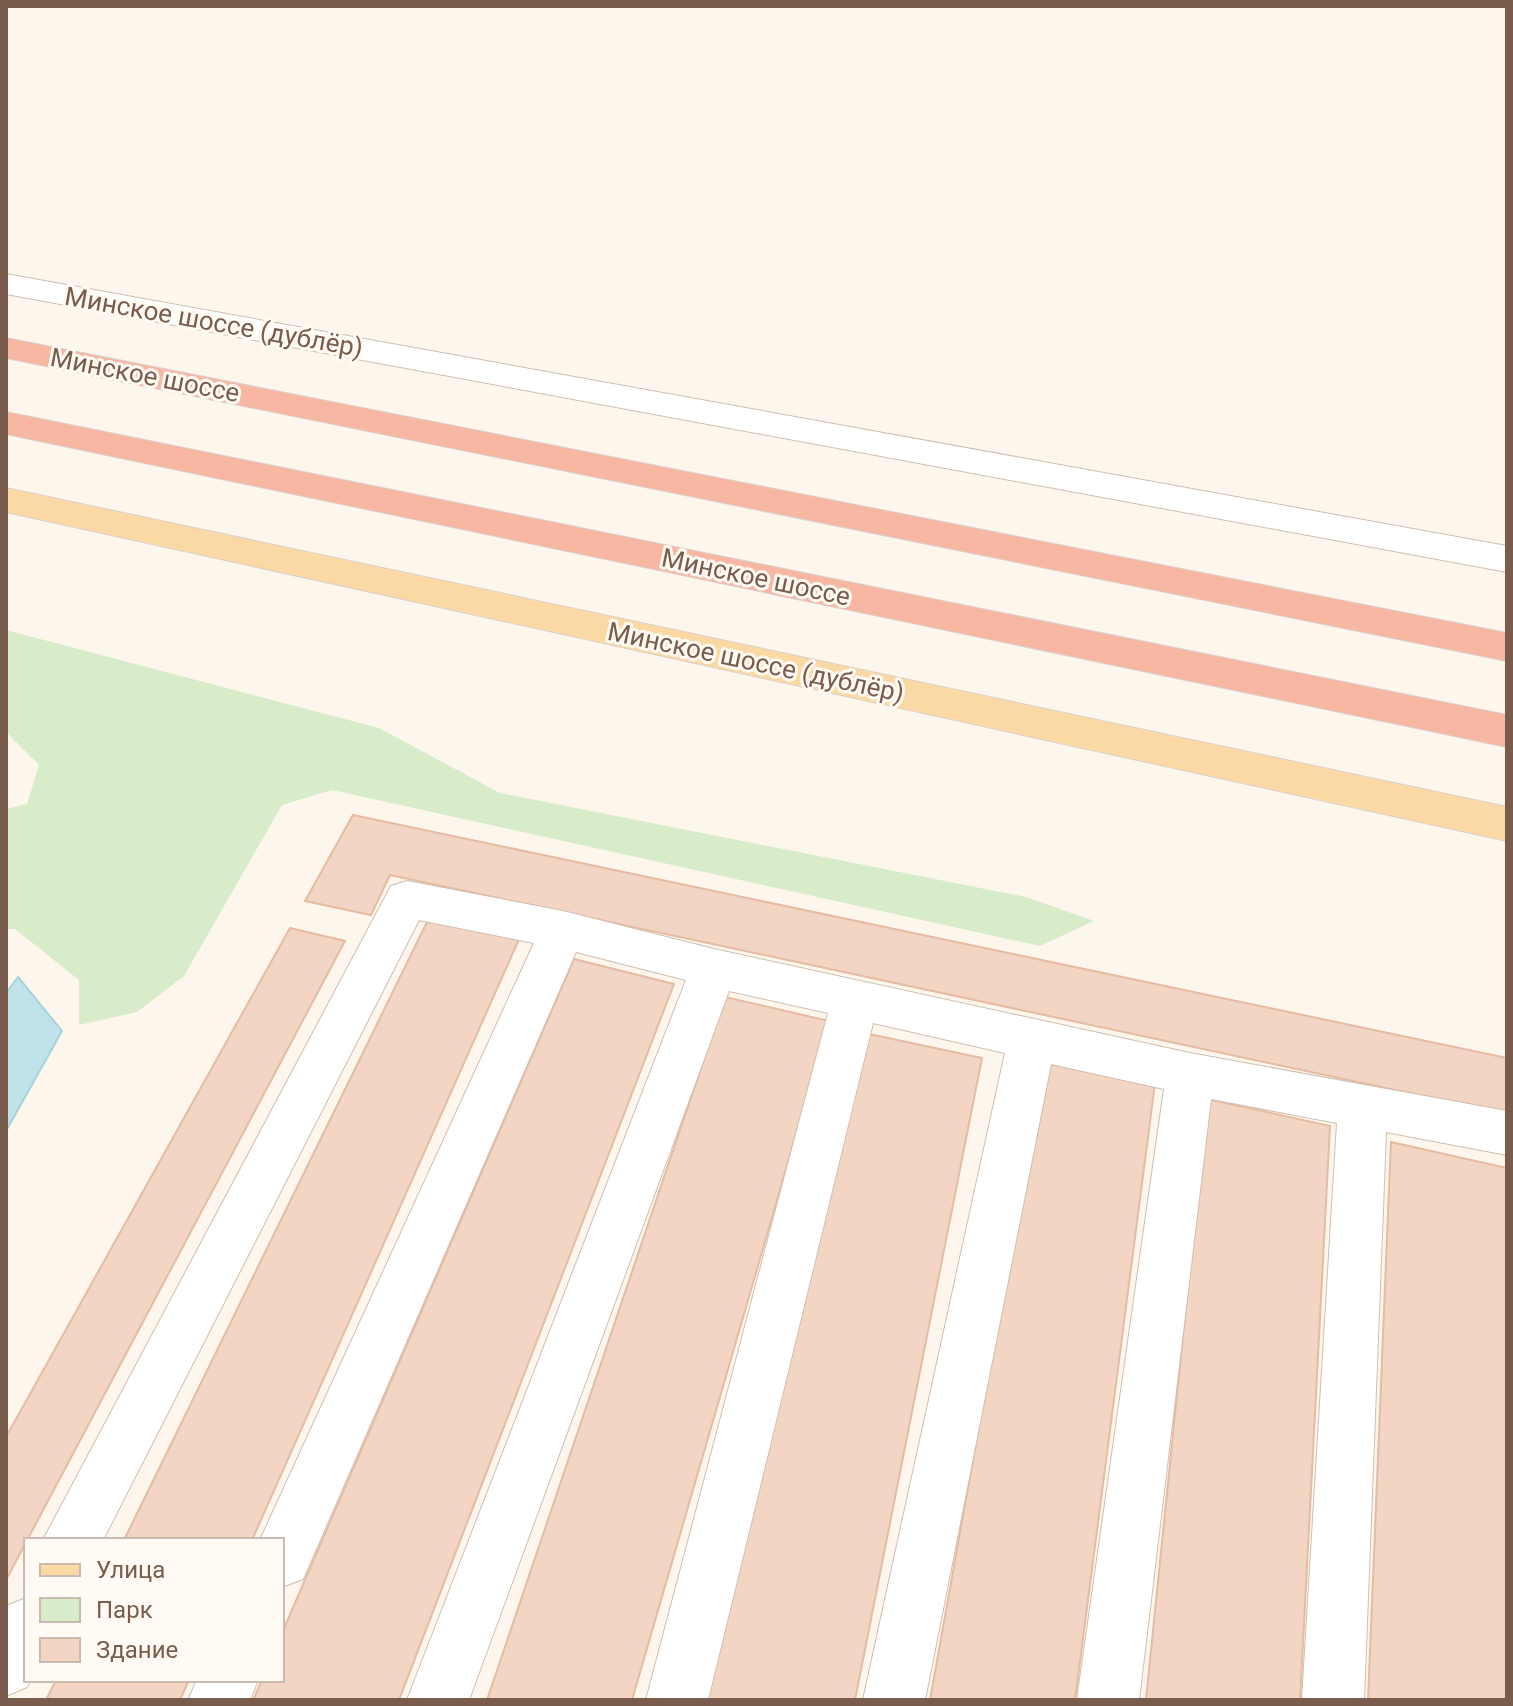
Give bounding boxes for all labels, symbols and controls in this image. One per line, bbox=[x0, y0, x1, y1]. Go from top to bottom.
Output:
street label: Минское шоссе (дублёр) bbox=[63, 281, 365, 363]
street label: Минское шоссе bbox=[48, 342, 242, 408]
street label: Минское шоссе bbox=[659, 542, 853, 612]
street label: Минское шоссе (дублёр) bbox=[605, 616, 907, 708]
legend bbox=[24, 1538, 284, 1682]
text: Улица bbox=[96, 1556, 165, 1584]
text: Парк bbox=[96, 1596, 153, 1624]
text: Здание bbox=[96, 1636, 178, 1664]

